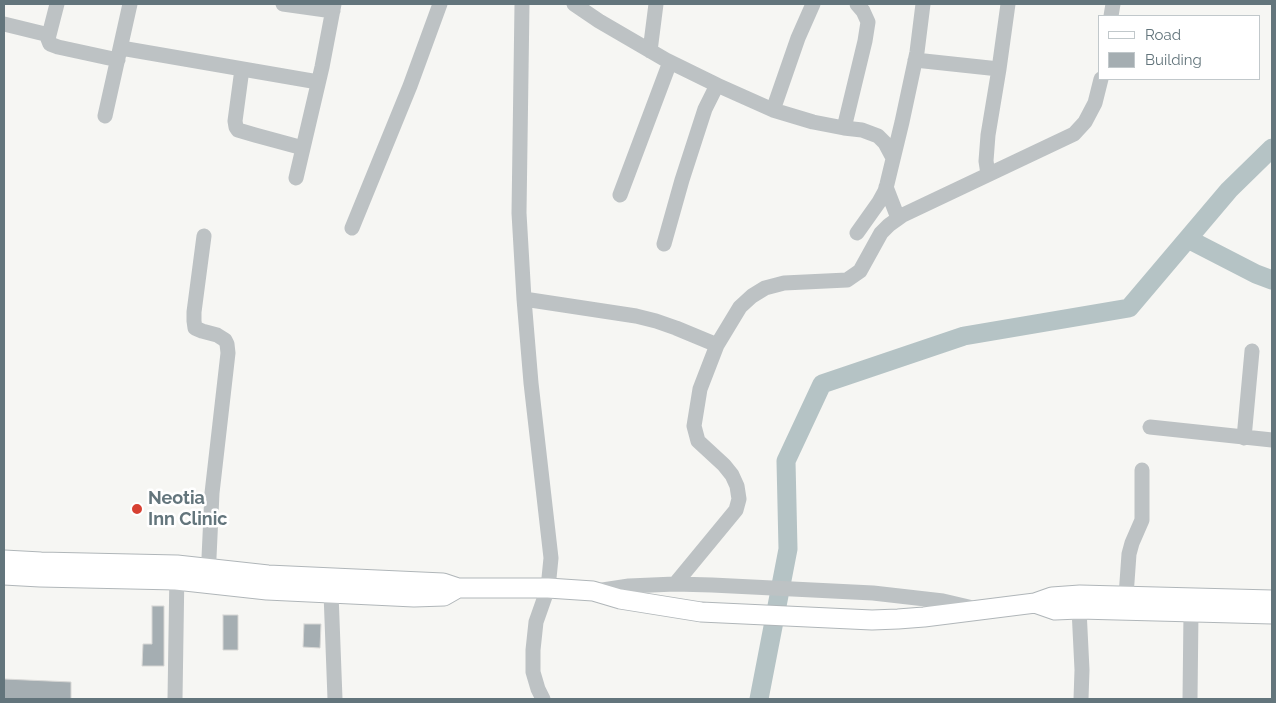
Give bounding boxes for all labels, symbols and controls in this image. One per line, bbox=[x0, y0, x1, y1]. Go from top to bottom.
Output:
legend bbox=[1098, 15, 1261, 80]
text: Road bbox=[1145, 26, 1181, 44]
text: Building bbox=[1145, 51, 1202, 69]
place label: Neotia Inn Clinic bbox=[148, 488, 227, 530]
marker: Neotia Inn Clinic bbox=[130, 502, 144, 516]

